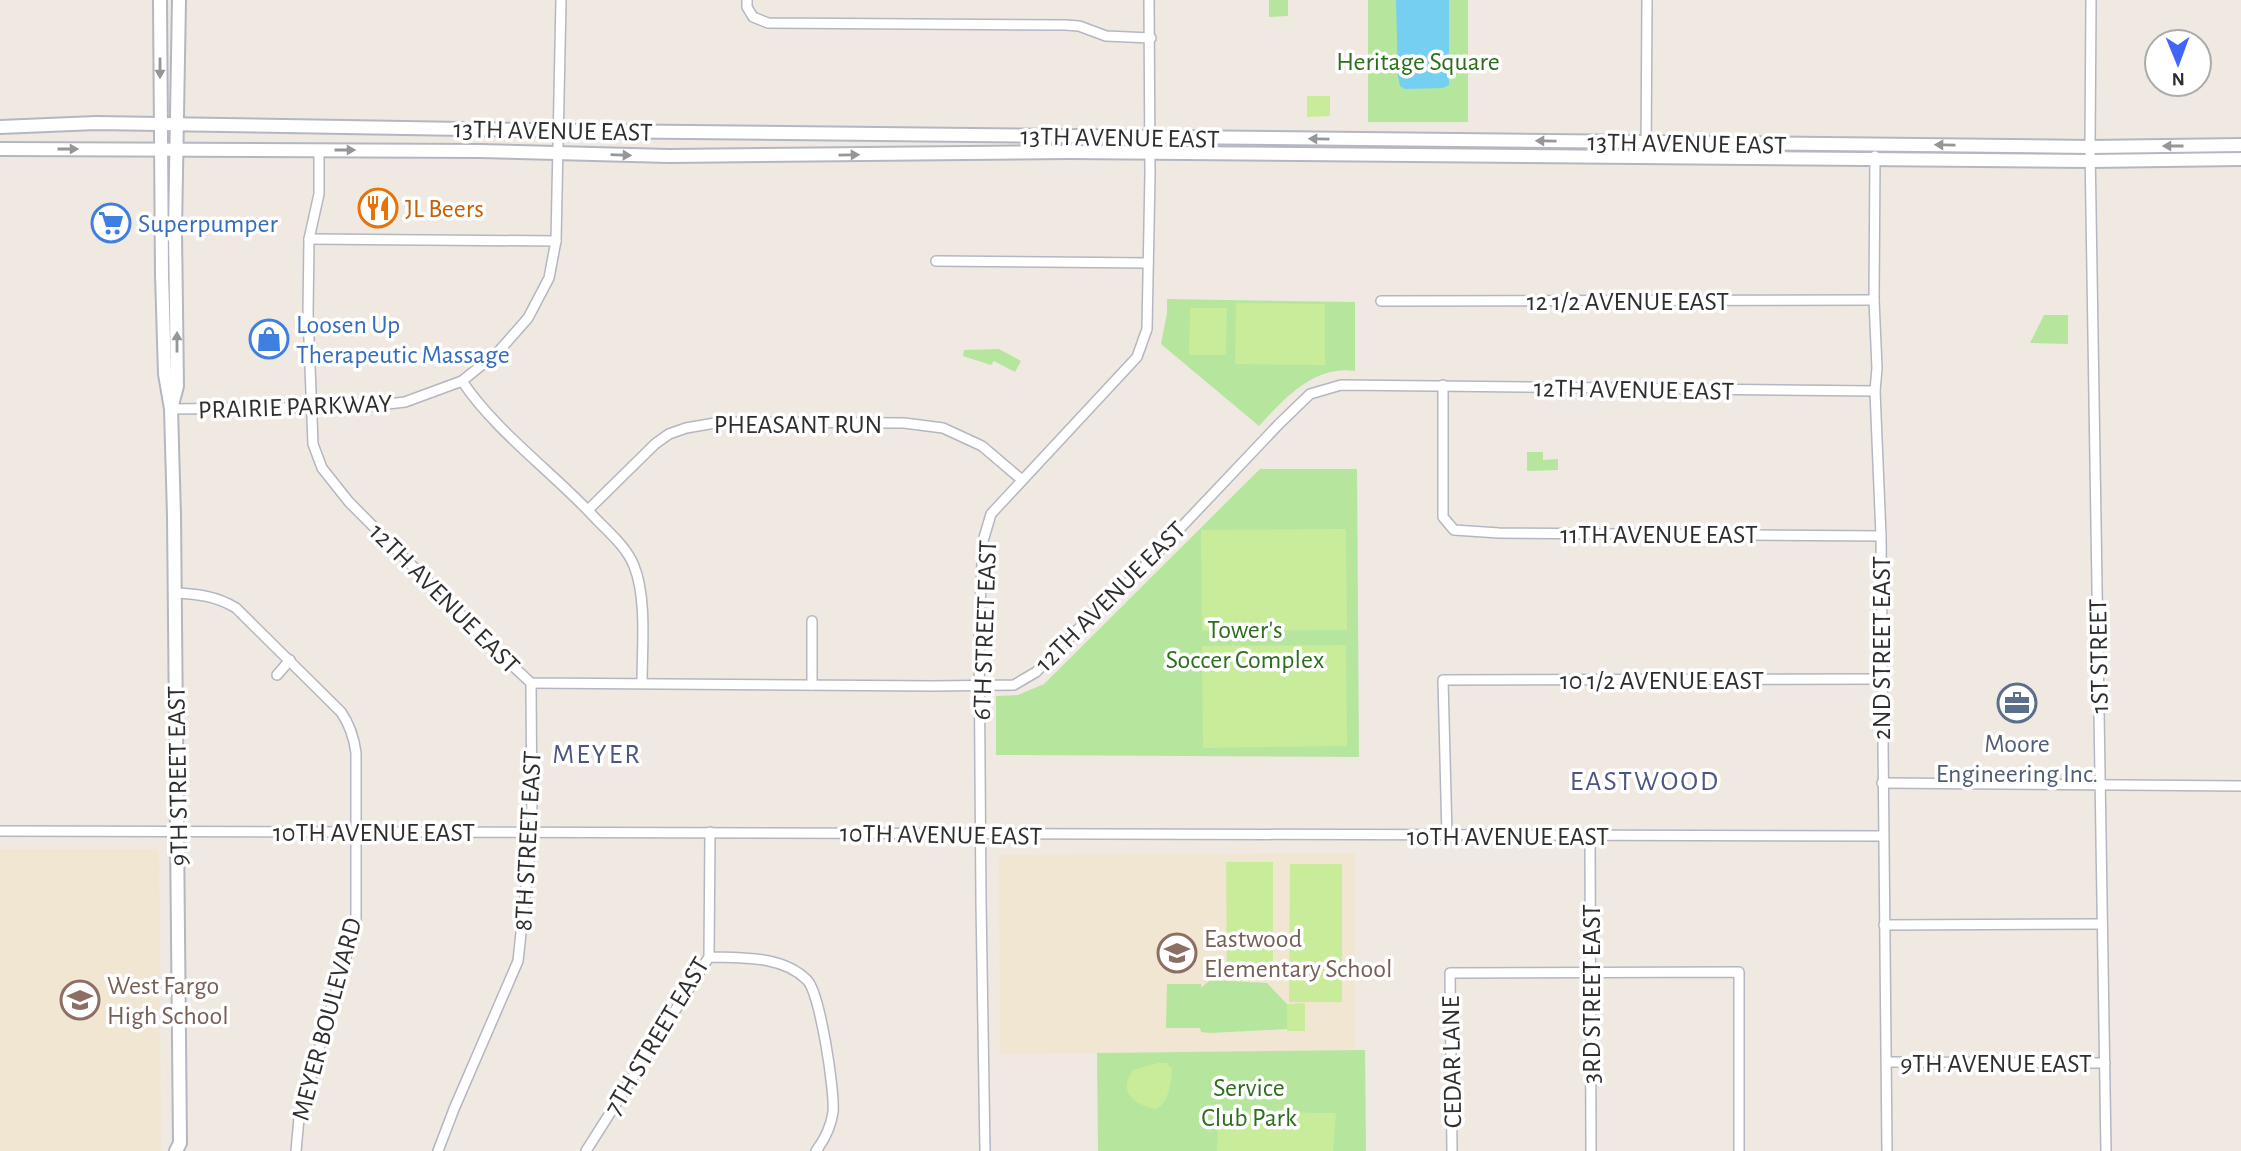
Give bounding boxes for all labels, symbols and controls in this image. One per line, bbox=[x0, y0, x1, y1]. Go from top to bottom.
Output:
north arrow bbox=[2143, 28, 2213, 98]
park label: Heritage Square bbox=[1336, 49, 1500, 75]
one-way arrow bbox=[154, 57, 166, 79]
text: N bbox=[2171, 69, 2185, 88]
street label: 13TH AVENUE EAST bbox=[453, 116, 653, 146]
street label: 13TH AVENUE EAST bbox=[1020, 123, 1220, 153]
street label: 13TH AVENUE EAST bbox=[1587, 129, 1787, 159]
one-way arrow bbox=[1308, 133, 1330, 145]
one-way arrow bbox=[1535, 135, 1557, 147]
one-way arrow bbox=[1934, 139, 1956, 151]
one-way arrow bbox=[2162, 140, 2184, 152]
one-way arrow bbox=[57, 143, 79, 155]
one-way arrow bbox=[334, 144, 356, 156]
one-way arrow bbox=[610, 149, 632, 160]
one-way arrow bbox=[838, 149, 860, 160]
restaurant icon: JL Beers bbox=[357, 187, 399, 229]
place label: JL Beers bbox=[405, 196, 484, 222]
supermarket icon: Superpumper bbox=[90, 202, 132, 244]
place label: Superpumper bbox=[138, 211, 278, 237]
street label: 12 1/2 AVENUE EAST bbox=[1527, 289, 1729, 315]
place label: Loosen Up Therapeutic Massage bbox=[296, 312, 510, 368]
shop icon: Loosen Up Therapeutic Massage bbox=[248, 318, 290, 360]
one-way arrow bbox=[171, 330, 183, 352]
street label: 12TH AVENUE EAST bbox=[1534, 375, 1735, 405]
street label: PRAIRIE PARKWAY bbox=[198, 391, 393, 423]
street label: PHEASANT RUN bbox=[714, 412, 882, 438]
street label: 12TH AVENUE EAST bbox=[1031, 517, 1191, 677]
street label: 12TH AVENUE EAST bbox=[364, 519, 524, 679]
street label: 11TH AVENUE EAST bbox=[1560, 522, 1758, 548]
street label: 6TH STREET EAST bbox=[969, 539, 1001, 721]
street label: 2ND STREET EAST bbox=[1869, 556, 1895, 740]
street label: 1ST STREET bbox=[2085, 598, 2113, 714]
park label: Tower's Soccer Complex bbox=[1166, 617, 1324, 673]
street label: 10 1/2 AVENUE EAST bbox=[1560, 668, 1764, 694]
office icon: Moore Engineering Inc. bbox=[1996, 682, 2038, 724]
street label: 9TH STREET EAST bbox=[163, 685, 193, 866]
place label: Moore Engineering Inc. bbox=[1936, 731, 2098, 787]
district label: MEYER bbox=[552, 741, 642, 769]
street label: 8TH STREET EAST bbox=[510, 750, 546, 932]
district label: EASTWOOD bbox=[1570, 768, 1720, 796]
street label: 10TH AVENUE EAST bbox=[273, 820, 475, 846]
street label: 10TH AVENUE EAST bbox=[840, 820, 1043, 850]
street label: 10TH AVENUE EAST bbox=[1407, 824, 1609, 850]
street label: 3RD STREET EAST bbox=[1579, 904, 1605, 1084]
street label: MEYER BOULEVARD bbox=[287, 915, 367, 1123]
place label: Eastwood Elementary School bbox=[1204, 926, 1393, 982]
school or university icon: Eastwood Elementary School bbox=[1156, 932, 1198, 974]
street label: 7TH STREET EAST bbox=[600, 953, 714, 1120]
place label: West Fargo High School bbox=[107, 973, 229, 1029]
school or university icon: West Fargo High School bbox=[59, 979, 101, 1021]
street label: CEDAR LANE bbox=[1438, 996, 1466, 1128]
street label: 9TH AVENUE EAST bbox=[1900, 1051, 2092, 1077]
park label: Service Club Park bbox=[1201, 1075, 1297, 1131]

